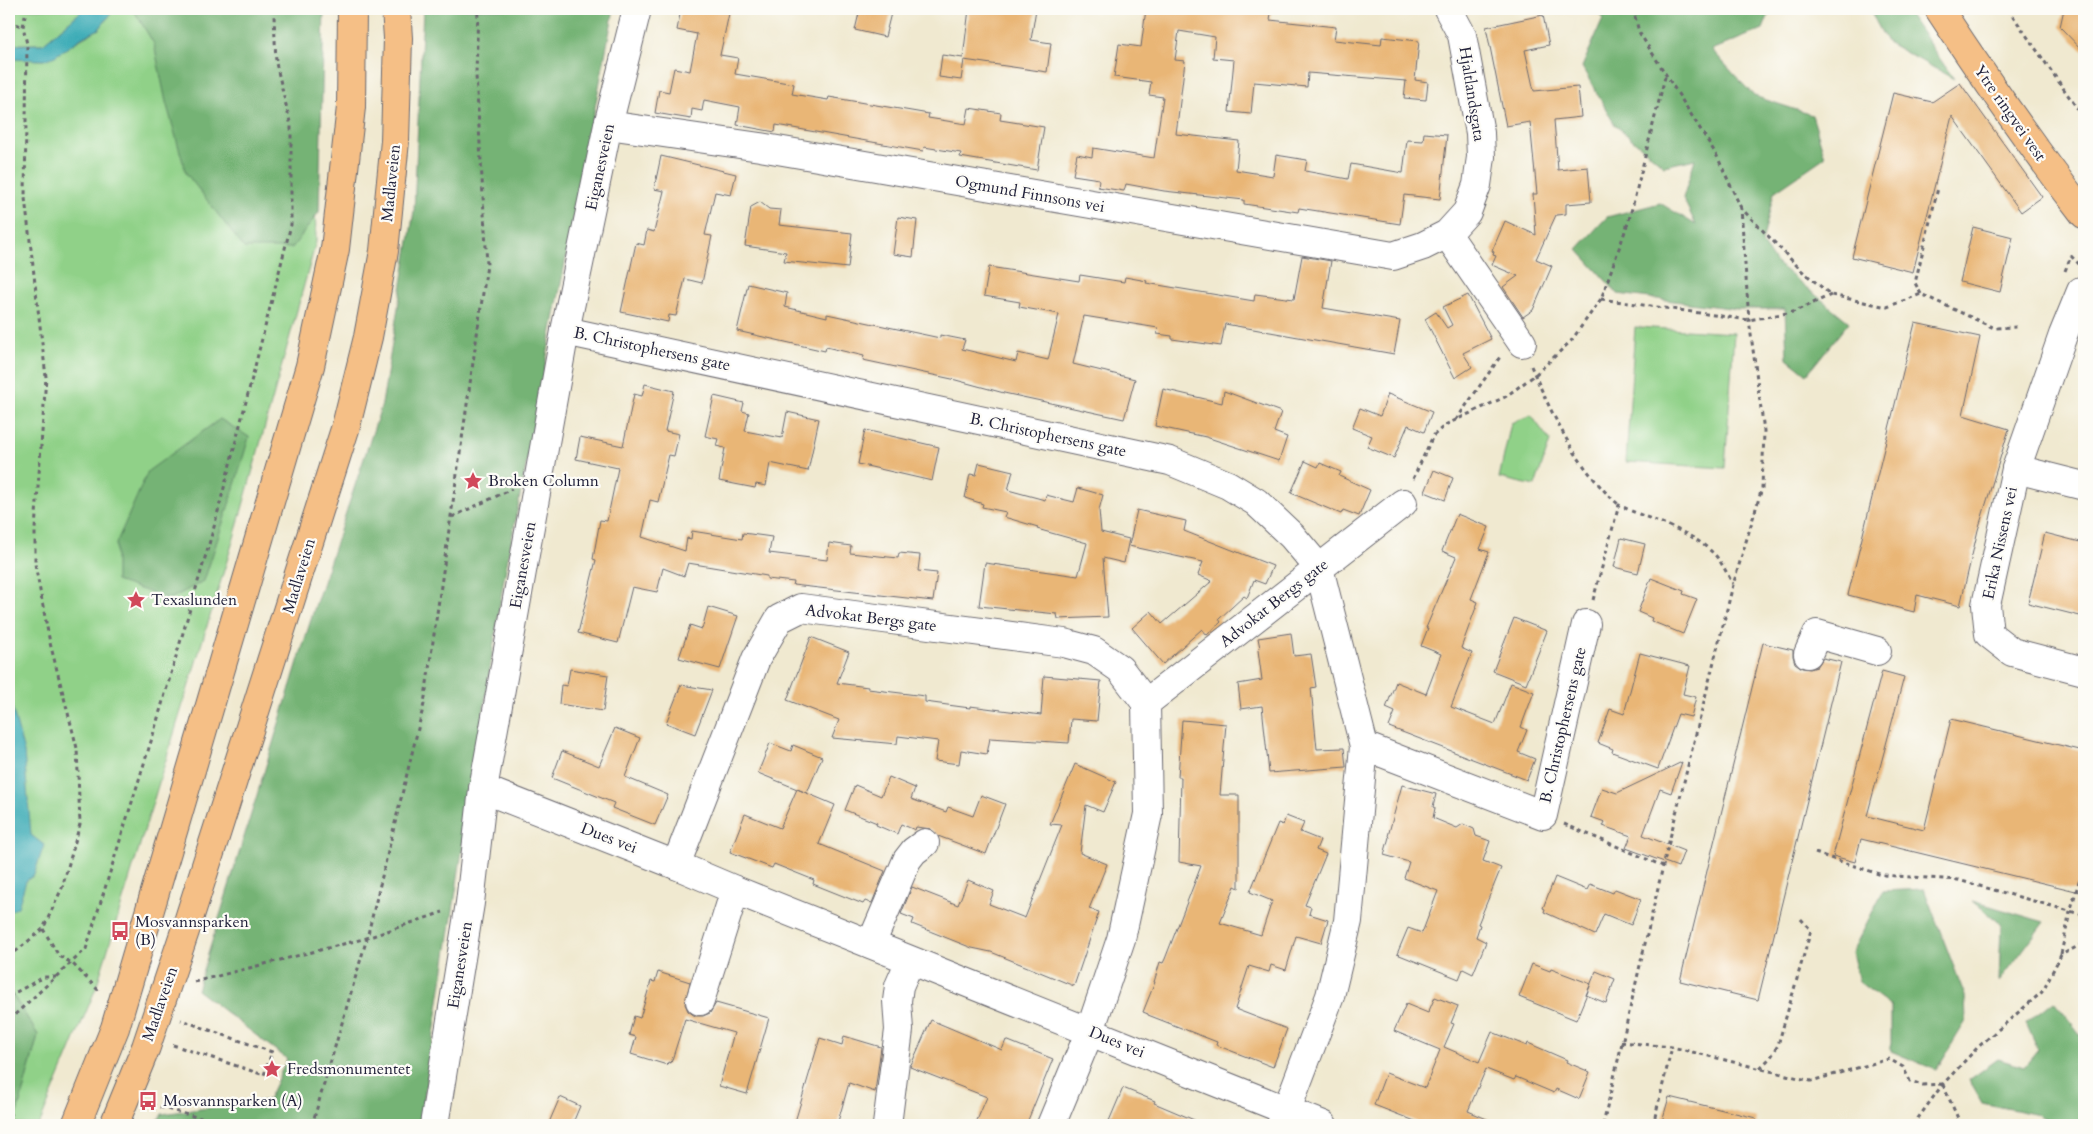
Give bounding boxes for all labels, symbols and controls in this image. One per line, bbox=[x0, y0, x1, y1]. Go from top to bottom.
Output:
street label: Hjaltlandsgata bbox=[1454, 45, 1490, 143]
street label: Ytre ringvei vest bbox=[1969, 61, 2051, 165]
street label: Eiganesveien bbox=[580, 122, 620, 212]
street label: Madlaveien bbox=[376, 143, 406, 223]
street label: Ogmund Finnsons vei bbox=[954, 170, 1107, 218]
street label: B. Christophersens gate bbox=[572, 322, 732, 376]
street label: B. Christophersens gate bbox=[968, 408, 1128, 462]
place icon: Broken Column bbox=[462, 470, 484, 492]
place label: Broken Column bbox=[488, 470, 599, 492]
street label: Erika Nissens vei bbox=[1977, 484, 2023, 601]
street label: Eiganesveien bbox=[505, 520, 541, 610]
street label: Madlaveien bbox=[277, 536, 321, 616]
street label: Advokat Bergs gate bbox=[1215, 554, 1333, 652]
place icon: Texaslunden bbox=[125, 589, 147, 611]
place label: Texaslunden bbox=[151, 589, 237, 611]
street label: Advokat Bergs gate bbox=[804, 599, 938, 637]
street label: B. Christophersens gate bbox=[1534, 645, 1592, 805]
street label: Dues vei bbox=[578, 817, 641, 859]
place label: Mosvannsparken (B) bbox=[135, 911, 249, 951]
bus stop icon: Mosvannsparken (B) bbox=[109, 920, 131, 942]
street label: Eiganesveien bbox=[442, 920, 478, 1010]
street label: Madlaveien bbox=[137, 964, 183, 1044]
street label: Dues vei bbox=[1086, 1021, 1149, 1063]
place icon: Fredsmonumentet bbox=[261, 1058, 283, 1080]
place label: Fredsmonumentet bbox=[287, 1058, 410, 1080]
bus stop icon: Mosvannsparken (A) bbox=[137, 1090, 159, 1112]
place label: Mosvannsparken (A) bbox=[163, 1090, 303, 1112]

